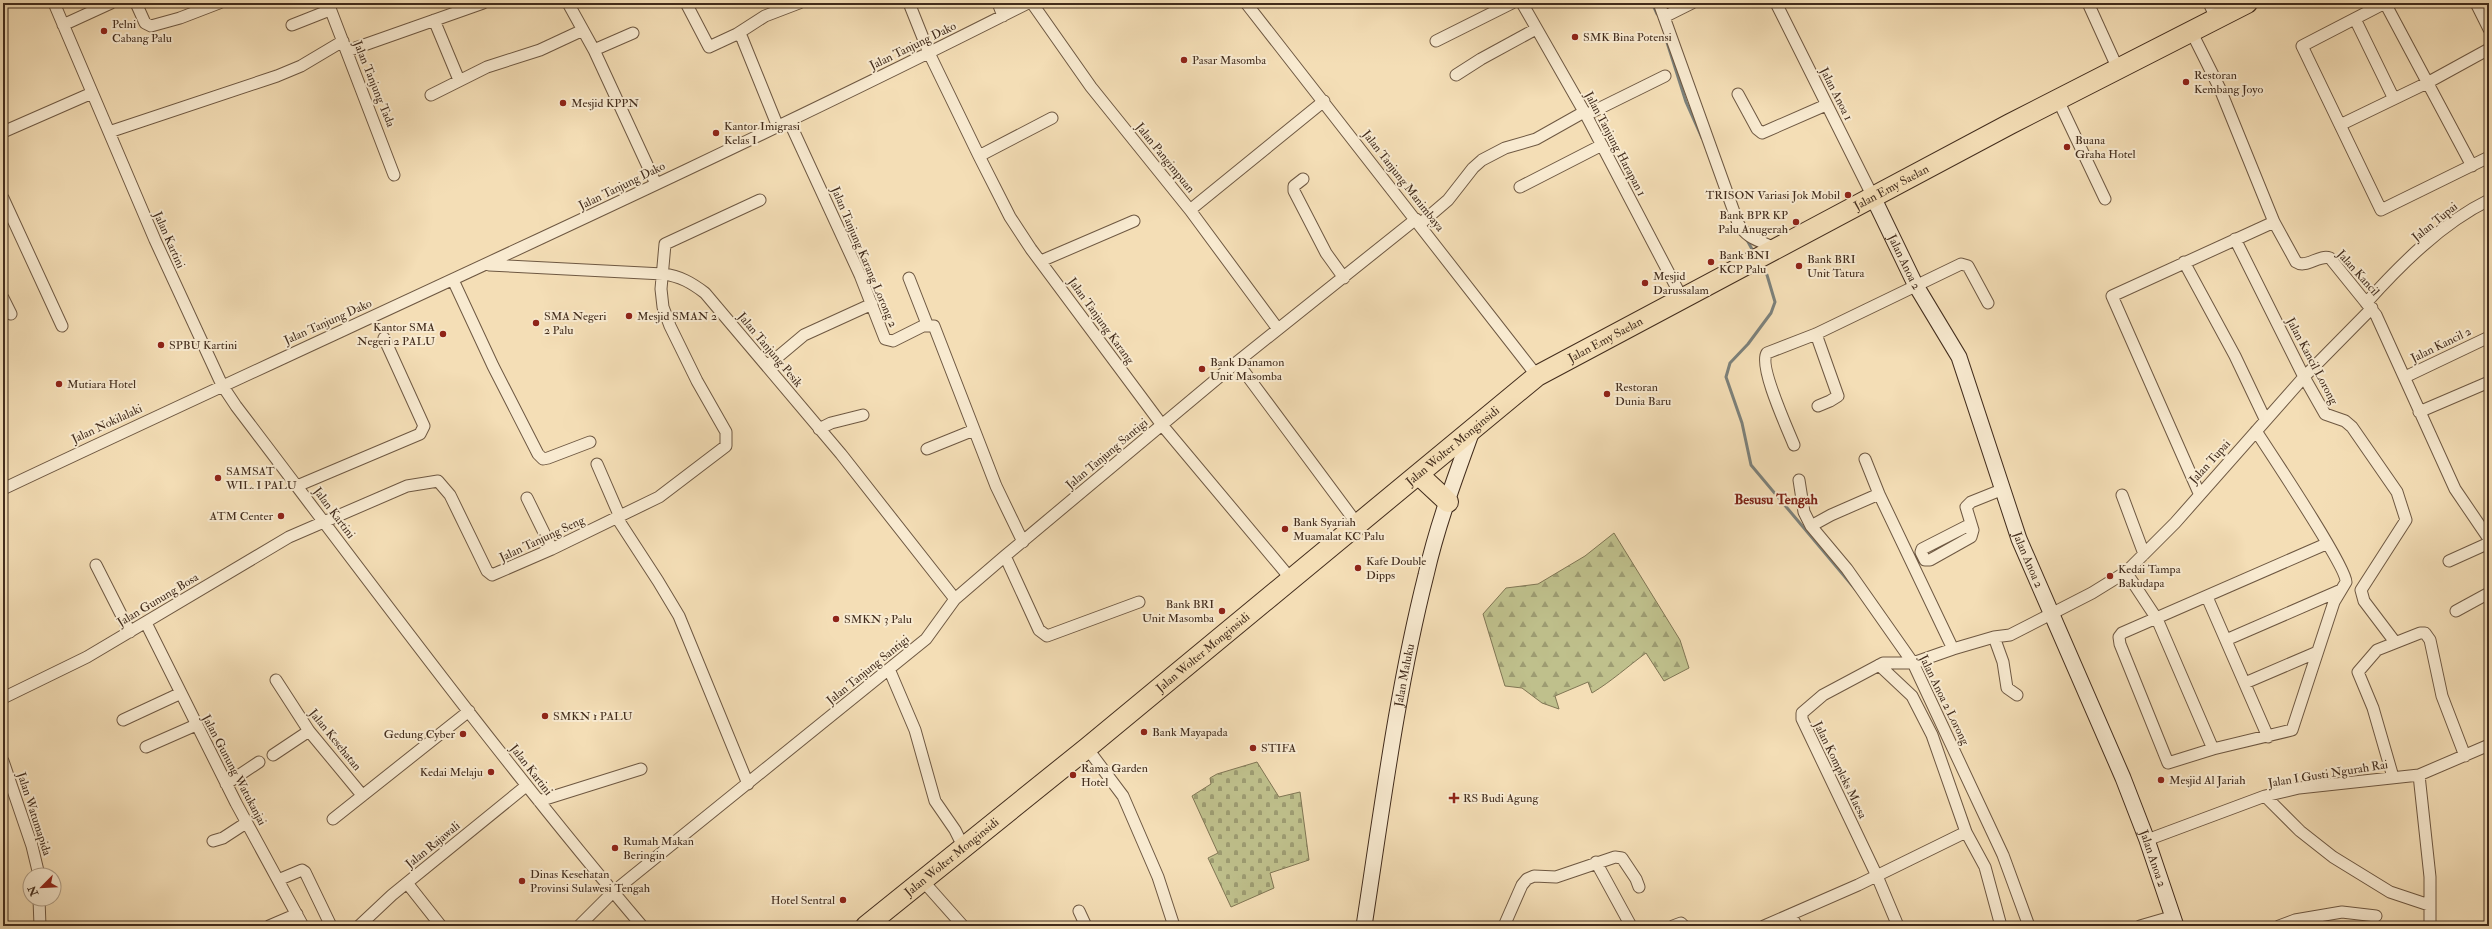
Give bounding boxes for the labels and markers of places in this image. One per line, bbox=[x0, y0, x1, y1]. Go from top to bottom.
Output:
place label: Pelni Cabang Palu bbox=[112, 17, 172, 46]
marker: Pelni Cabang Palu bbox=[99, 26, 109, 36]
place label: SMK Bina Potensi bbox=[1583, 30, 1672, 45]
marker: SMK Bina Potensi bbox=[1570, 32, 1580, 42]
place label: Pasar Masomba bbox=[1192, 53, 1267, 68]
marker: Pasar Masomba bbox=[1179, 55, 1189, 65]
place label: Restoran Kembang Joyo bbox=[2194, 68, 2263, 97]
marker: Restoran Kembang Joyo bbox=[2181, 77, 2191, 87]
place label: Mesjid KPPN bbox=[571, 96, 639, 111]
marker: Mesjid KPPN bbox=[558, 98, 568, 108]
place label: Kantor Imigrasi Kelas I bbox=[724, 119, 800, 148]
marker: Kantor Imigrasi Kelas I bbox=[711, 128, 721, 138]
place label: Buana Graha Hotel bbox=[2075, 133, 2136, 162]
marker: Buana Graha Hotel bbox=[2062, 142, 2072, 152]
place label: TRISON Variasi Jok Mobil bbox=[1705, 188, 1840, 203]
marker: TRISON Variasi Jok Mobil bbox=[1843, 190, 1853, 200]
place label: Bank BPR KP Palu Anugerah bbox=[1718, 208, 1789, 237]
marker: Bank BPR KP Palu Anugerah bbox=[1791, 217, 1801, 227]
place label: Bank BNI KCP Palu bbox=[1719, 248, 1770, 277]
place label: Bank BRI Unit Tatura bbox=[1807, 252, 1866, 281]
marker: Bank BNI KCP Palu bbox=[1706, 257, 1716, 267]
marker: Bank BRI Unit Tatura bbox=[1794, 261, 1804, 271]
place label: Mesjid Darussalam bbox=[1653, 269, 1710, 298]
marker: Mesjid Darussalam bbox=[1640, 278, 1650, 288]
place label: SMA Negeri 2 Palu bbox=[544, 309, 607, 338]
place label: Mesjid SMAN 2 bbox=[637, 309, 717, 324]
marker: Mesjid SMAN 2 bbox=[624, 311, 634, 321]
marker: SMA Negeri 2 Palu bbox=[531, 318, 541, 328]
place label: Kantor SMA Negeri 2 PALU bbox=[357, 320, 435, 349]
marker: Kantor SMA Negeri 2 PALU bbox=[438, 329, 448, 339]
place label: SPBU Kartini bbox=[169, 338, 237, 353]
marker: SPBU Kartini bbox=[156, 340, 166, 350]
place label: Bank Danamon Unit Masomba bbox=[1210, 355, 1284, 384]
marker: Bank Danamon Unit Masomba bbox=[1197, 364, 1207, 374]
place label: Mutiara Hotel bbox=[67, 377, 136, 392]
marker: Mutiara Hotel bbox=[54, 379, 64, 389]
place label: Restoran Dunia Baru bbox=[1615, 380, 1671, 409]
marker: Restoran Dunia Baru bbox=[1602, 389, 1612, 399]
place label: SAMSAT WIL. I PALU bbox=[225, 464, 297, 493]
marker: SAMSAT WIL. I PALU bbox=[213, 473, 223, 483]
place label: ATM Center bbox=[208, 509, 274, 524]
marker: ATM Center bbox=[276, 511, 286, 521]
place label: Bank Syariah Muamalat KC Palu bbox=[1293, 515, 1385, 544]
marker: Bank Syariah Muamalat KC Palu bbox=[1280, 524, 1290, 534]
place label: Kafe Double Dipps bbox=[1366, 554, 1426, 583]
place label: Kedai Tampa Bakudapa bbox=[2118, 562, 2182, 591]
marker: Kafe Double Dipps bbox=[1353, 563, 1363, 573]
marker: Kedai Tampa Bakudapa bbox=[2105, 571, 2115, 581]
place label: Bank BRI Unit Masomba bbox=[1142, 597, 1215, 626]
marker: Bank BRI Unit Masomba bbox=[1217, 606, 1227, 616]
place label: SMKN 3 Palu bbox=[844, 612, 912, 627]
marker: SMKN 3 Palu bbox=[831, 614, 841, 624]
place label: SMKN 1 PALU bbox=[553, 709, 633, 724]
marker: SMKN 1 PALU bbox=[540, 711, 550, 721]
place label: Bank Mayapada bbox=[1152, 725, 1229, 740]
place label: Gedung Cyber bbox=[384, 727, 456, 742]
marker: Bank Mayapada bbox=[1139, 727, 1149, 737]
marker: Gedung Cyber bbox=[458, 729, 468, 739]
place label: STIFA bbox=[1261, 741, 1297, 756]
marker: STIFA bbox=[1248, 743, 1258, 753]
place label: Rama Garden Hotel bbox=[1081, 761, 1148, 790]
place label: Kedai Melaju bbox=[420, 765, 483, 780]
marker: Kedai Melaju bbox=[486, 767, 496, 777]
marker: Rama Garden Hotel bbox=[1068, 770, 1078, 780]
place label: Mesjid Al Jariah bbox=[2169, 773, 2246, 788]
marker: Mesjid Al Jariah bbox=[2156, 775, 2166, 785]
place label: RS Budi Agung bbox=[1463, 791, 1540, 806]
marker: RS Budi Agung bbox=[1448, 792, 1460, 804]
place label: Rumah Makan Beringin bbox=[623, 834, 694, 863]
marker: Rumah Makan Beringin bbox=[610, 843, 620, 853]
place label: Dinas Kesehatan Provinsi Sulawesi Tengah bbox=[530, 867, 651, 896]
marker: Dinas Kesehatan Provinsi Sulawesi Tengah bbox=[517, 876, 527, 886]
place label: Hotel Sentral bbox=[771, 893, 835, 908]
marker: Hotel Sentral bbox=[838, 895, 848, 905]

